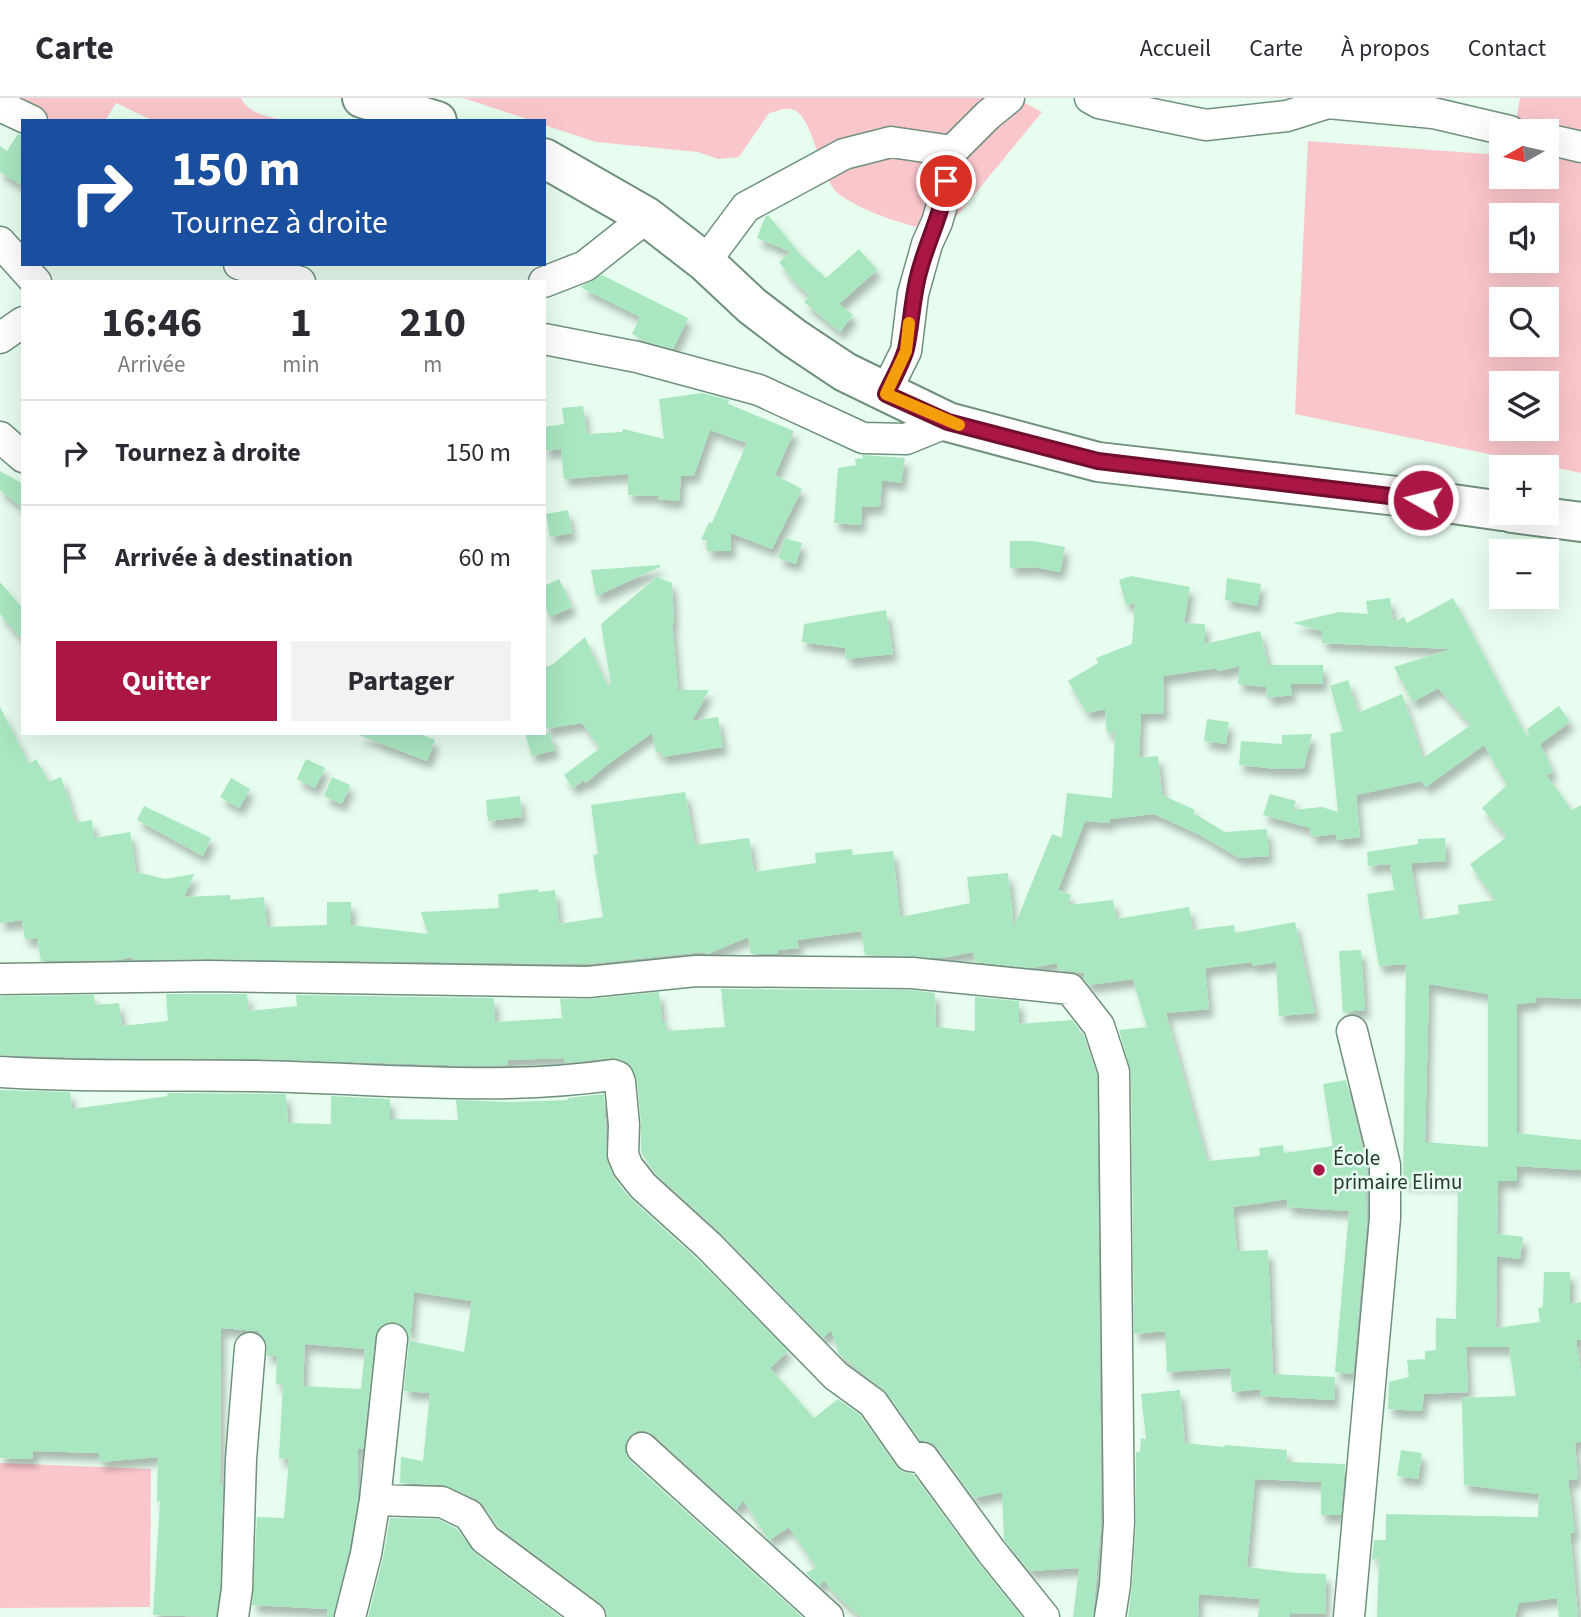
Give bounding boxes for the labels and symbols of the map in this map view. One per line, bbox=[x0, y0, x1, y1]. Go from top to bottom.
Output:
north arrow bbox=[1489, 119, 1559, 189]
pin bbox=[916, 151, 976, 211]
position arrow bbox=[1386, 463, 1460, 537]
place label: École primaire Elimu bbox=[1333, 1143, 1462, 1197]
marker: École primaire Elimu bbox=[1311, 1162, 1327, 1178]

